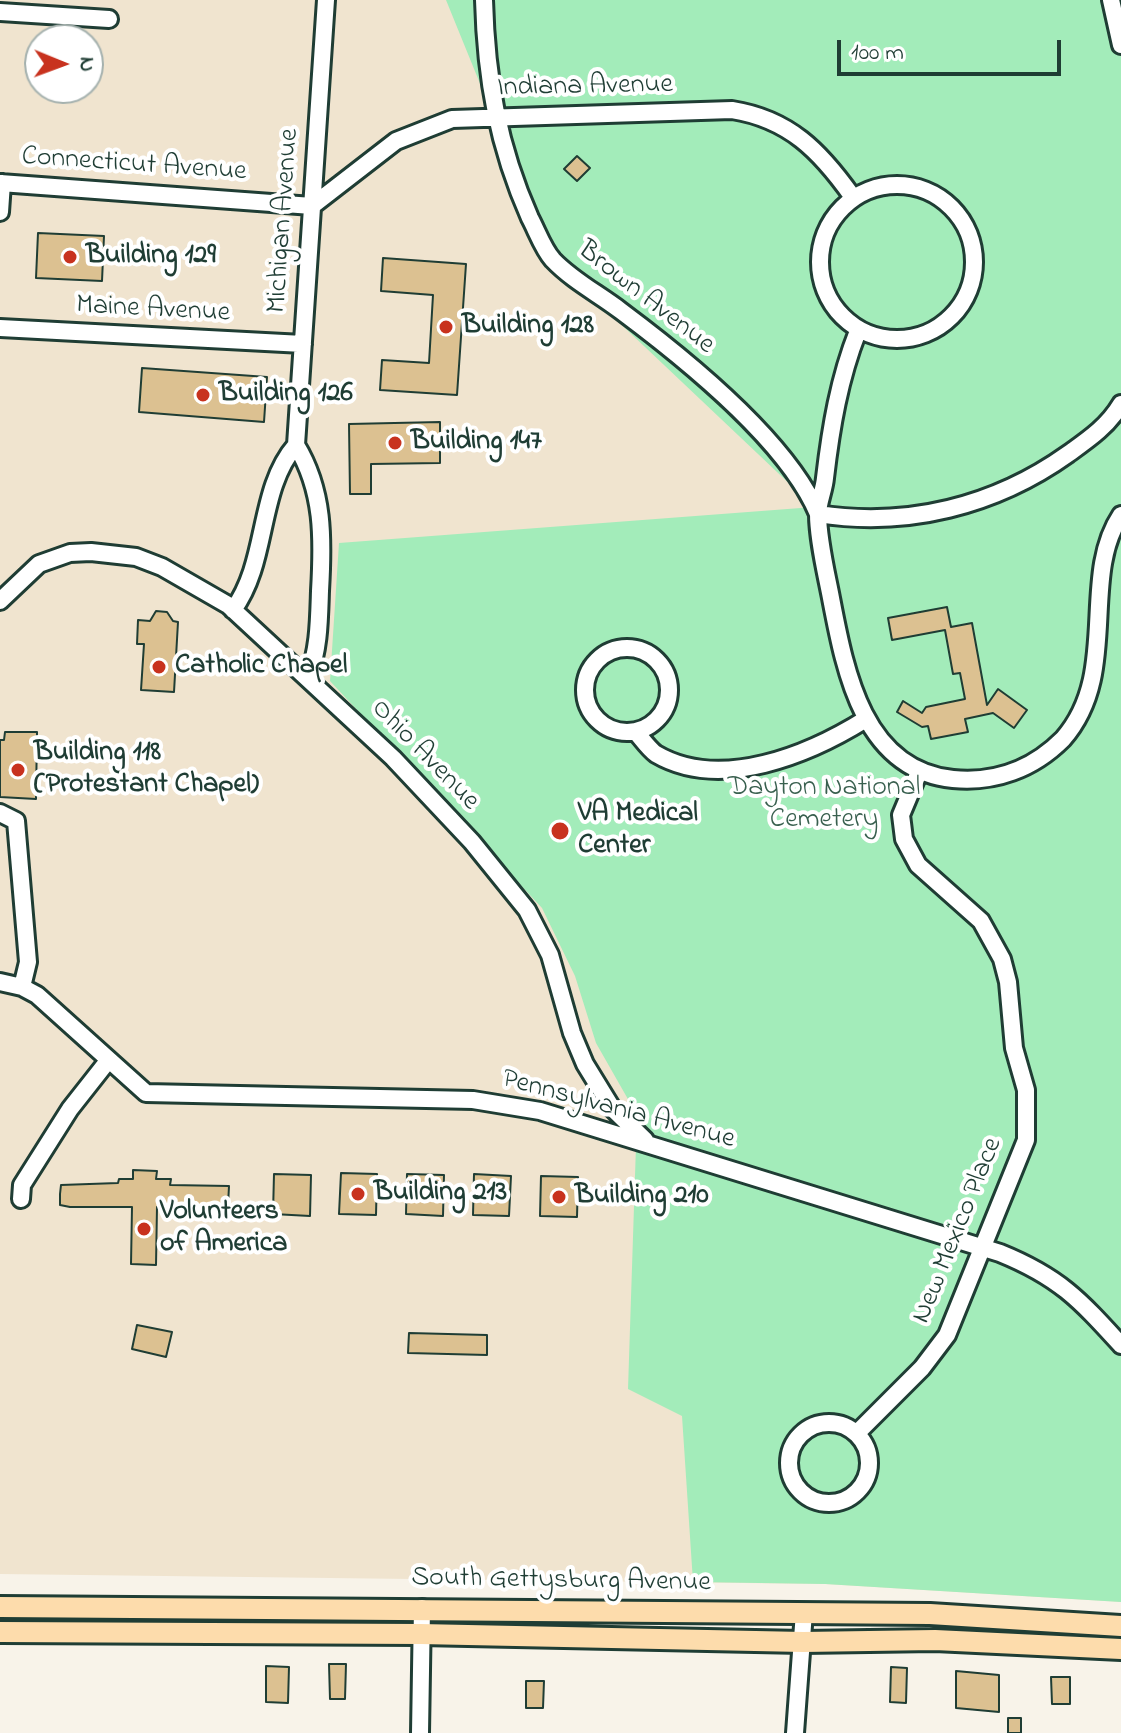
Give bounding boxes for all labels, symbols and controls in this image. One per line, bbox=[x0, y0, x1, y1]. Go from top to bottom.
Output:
north arrow bbox=[24, 24, 104, 104]
scale bar bbox=[841, 24, 1065, 74]
text: 100 m bbox=[851, 36, 904, 71]
text: N bbox=[70, 57, 102, 72]
street label: Indiana Avenue bbox=[497, 70, 673, 106]
street label: Michigan Avenue bbox=[262, 128, 308, 314]
street label: Connecticut Avenue bbox=[20, 141, 248, 191]
street label: Brown Avenue bbox=[570, 235, 720, 363]
place label: Building 129 bbox=[86, 240, 216, 274]
marker: Building 129 bbox=[61, 248, 79, 266]
street label: Maine Avenue bbox=[75, 290, 231, 332]
place label: Building 128 bbox=[462, 310, 594, 344]
marker: Building 128 bbox=[437, 318, 455, 336]
place label: Building 126 bbox=[219, 378, 353, 412]
marker: Building 126 bbox=[194, 386, 212, 404]
place label: Building 147 bbox=[411, 426, 542, 460]
marker: Building 147 bbox=[386, 434, 404, 452]
place label: Catholic Chapel bbox=[175, 650, 347, 684]
marker: Catholic Chapel bbox=[150, 658, 168, 676]
street label: Ohio Avenue bbox=[363, 693, 485, 819]
place label: Building 118 (Protestant Chapel) bbox=[34, 737, 259, 803]
marker: Building 118 (Protestant Chapel) bbox=[9, 761, 27, 779]
park label: Dayton National Cemetery bbox=[728, 772, 920, 838]
place label: VA Medical Center bbox=[578, 798, 698, 864]
marker: VA Medical Center bbox=[549, 820, 571, 842]
street label: Pennsylvania Avenue bbox=[498, 1064, 738, 1158]
street label: New Mexico Place bbox=[906, 1133, 1012, 1329]
place label: Building 213 bbox=[374, 1177, 507, 1211]
place label: Building 210 bbox=[575, 1180, 709, 1214]
marker: Building 213 bbox=[349, 1185, 367, 1203]
marker: Building 210 bbox=[550, 1188, 568, 1206]
place label: Volunteers of America bbox=[160, 1196, 287, 1262]
marker: Volunteers of America bbox=[135, 1220, 153, 1238]
street label: South Gettysburg Avenue bbox=[411, 1563, 711, 1601]

